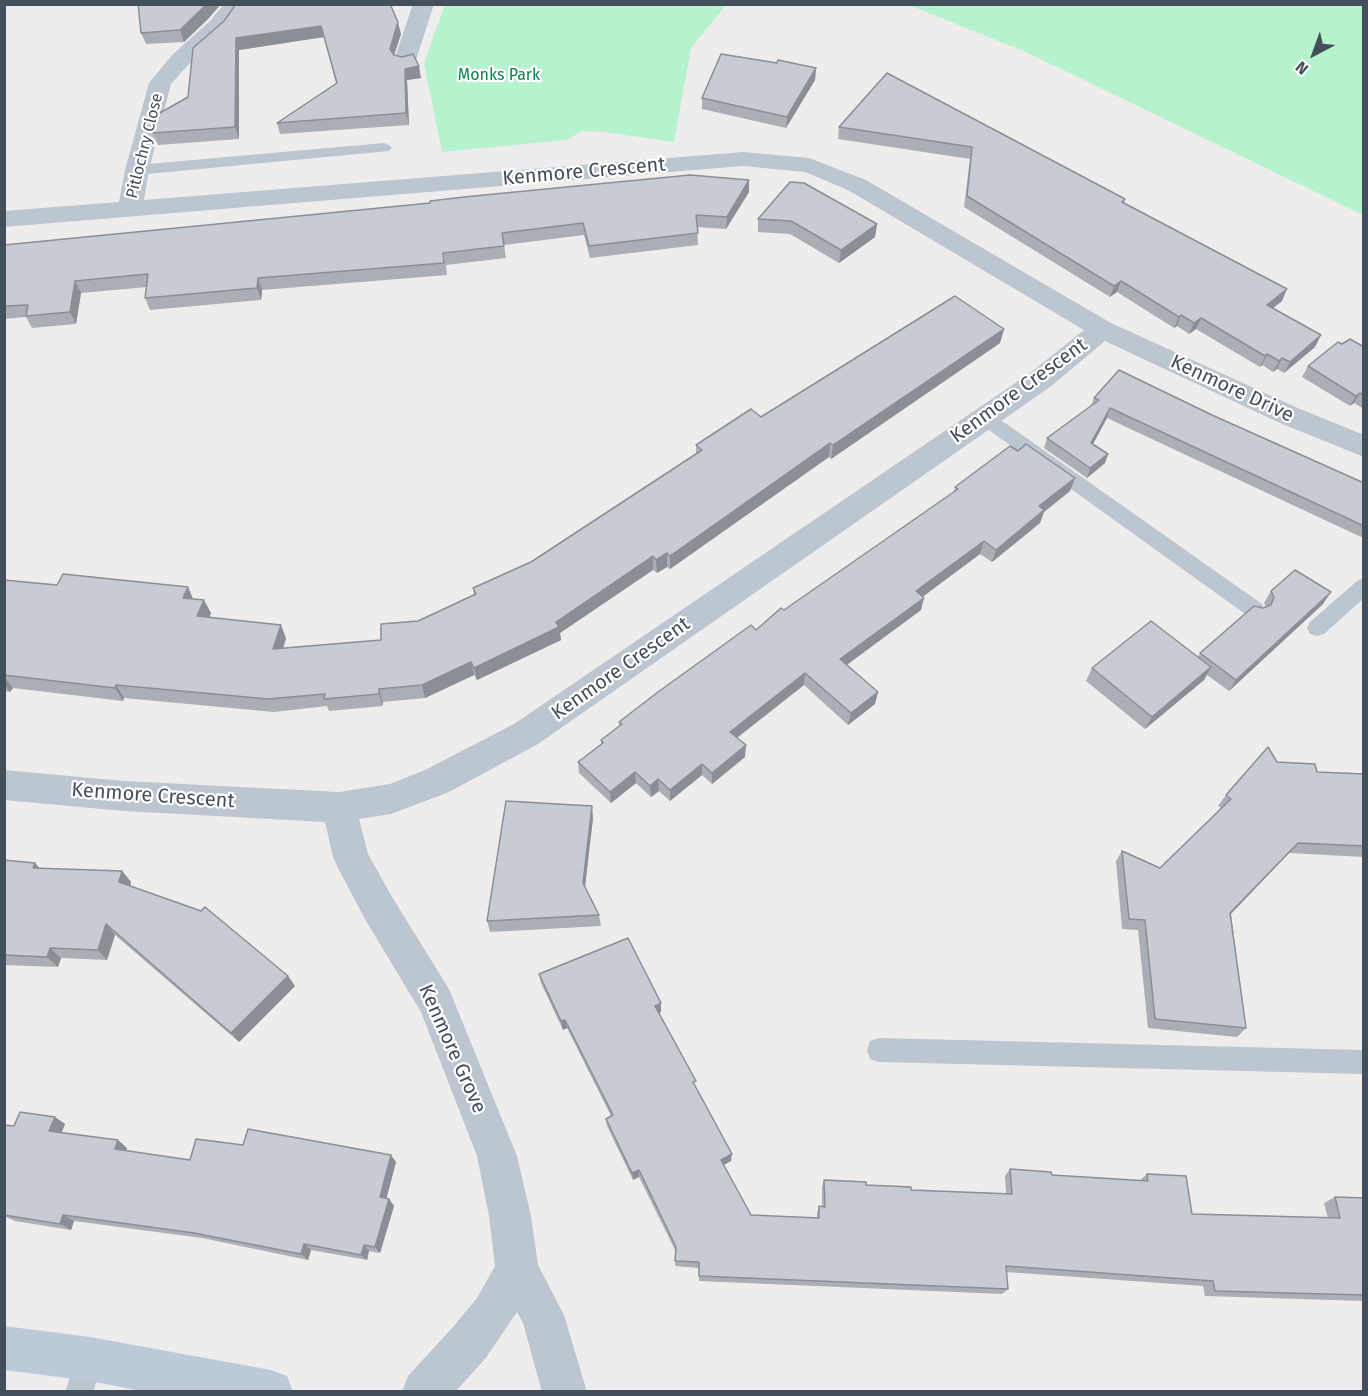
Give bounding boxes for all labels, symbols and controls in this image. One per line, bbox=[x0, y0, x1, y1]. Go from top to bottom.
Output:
north arrow bbox=[1284, 24, 1344, 84]
text: N bbox=[1292, 57, 1312, 79]
park label: Monks Park bbox=[458, 66, 540, 86]
street label: Pitlochry Close bbox=[123, 91, 167, 201]
street label: Kenmore Crescent bbox=[502, 153, 666, 191]
street label: Kenmore Crescent bbox=[946, 333, 1092, 449]
street label: Kenmore Drive bbox=[1167, 350, 1297, 428]
street label: Kenmore Crescent bbox=[547, 612, 695, 726]
street label: Kenmore Crescent bbox=[71, 778, 235, 814]
street label: Kenmore Grove bbox=[413, 981, 491, 1117]

